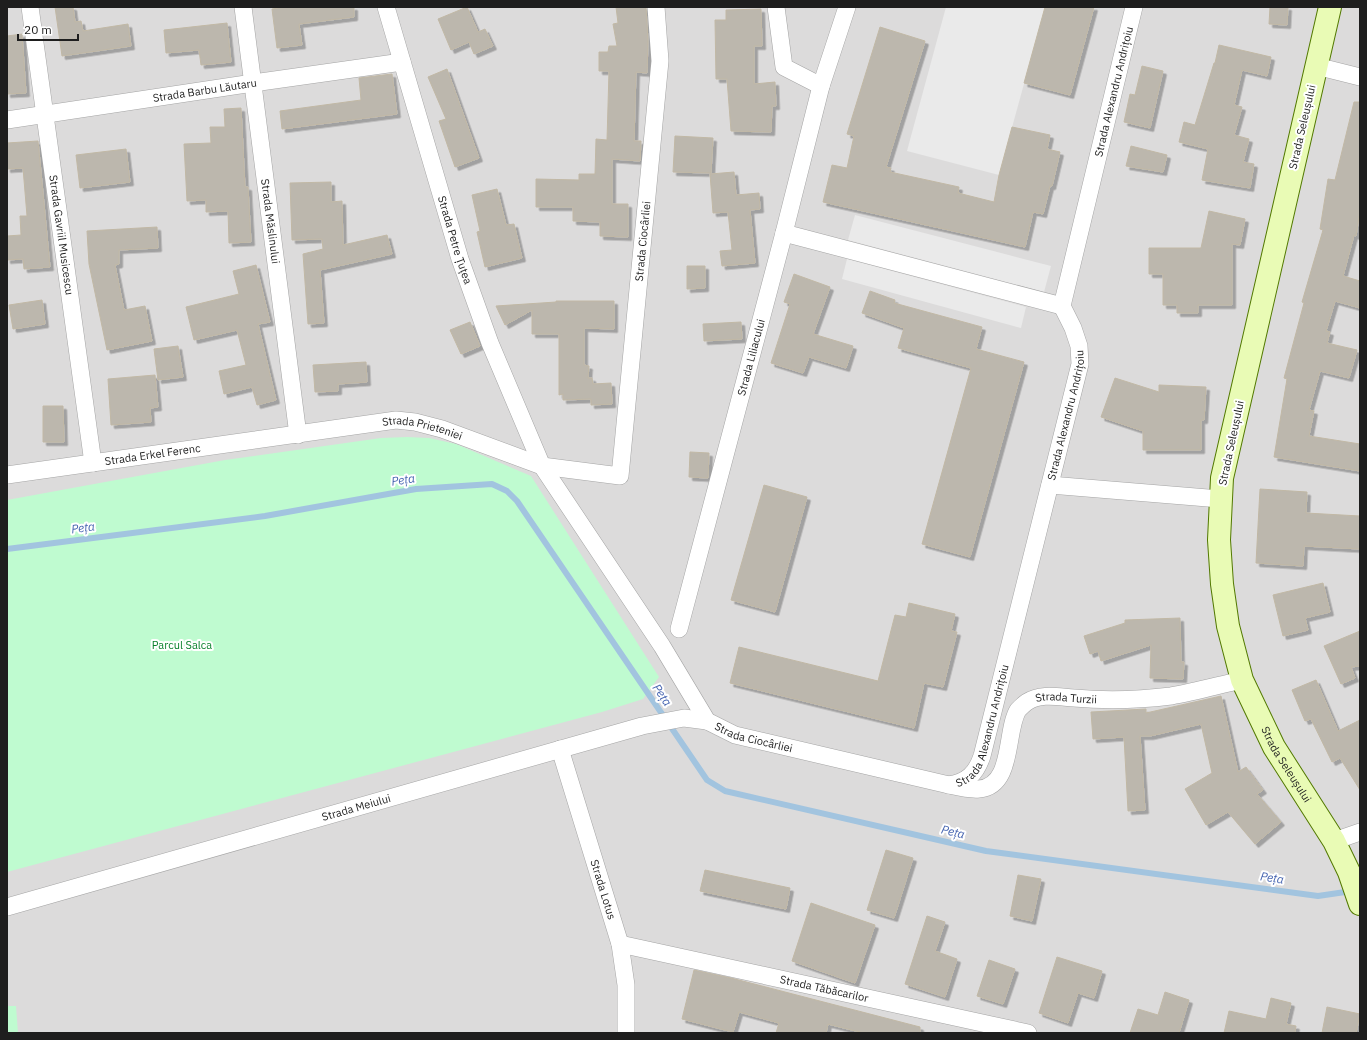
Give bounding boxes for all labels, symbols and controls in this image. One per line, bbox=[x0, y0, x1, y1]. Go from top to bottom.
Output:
scale bar bbox=[18, 16, 78, 42]
text: 20 m bbox=[24, 22, 52, 37]
street label: Strada Alexandru Andrițoiu bbox=[1091, 25, 1136, 158]
street label: Strada Barbu Lăutaru bbox=[152, 76, 258, 105]
street label: Strada Seleușului bbox=[1285, 83, 1319, 171]
street label: Strada Gavriil Musicescu bbox=[46, 174, 77, 296]
street label: Strada Măslinului bbox=[258, 178, 283, 265]
street label: Strada Petre Țuțea bbox=[435, 194, 475, 286]
street label: Strada Ciocârliei bbox=[632, 200, 653, 282]
street label: Strada Liliacului bbox=[734, 318, 768, 397]
street label: Strada Alexandru Andrițoiu bbox=[1044, 350, 1087, 482]
street label: Strada Seleușului bbox=[1215, 399, 1247, 487]
street label: Strada Prieteniei bbox=[381, 413, 464, 443]
street label: Strada Erkel Ferenc bbox=[104, 441, 202, 468]
water label: Peța bbox=[390, 470, 416, 489]
water label: Peța bbox=[70, 519, 96, 536]
park label: Parcul Salca bbox=[152, 638, 212, 652]
street label: Strada Alexandru Andrițoiu bbox=[954, 663, 1012, 790]
water label: Peța bbox=[650, 681, 675, 709]
street label: Strada Turzii bbox=[1034, 689, 1097, 706]
street label: Strada Ciocârliei bbox=[712, 719, 794, 755]
street label: Strada Seleușului bbox=[1258, 724, 1315, 805]
street label: Strada Meiului bbox=[320, 791, 392, 824]
water label: Peța bbox=[940, 822, 966, 841]
street label: Strada Lotus bbox=[587, 858, 619, 921]
water label: Peța bbox=[1259, 868, 1285, 887]
street label: Strada Tăbăcarilor bbox=[779, 972, 870, 1005]

